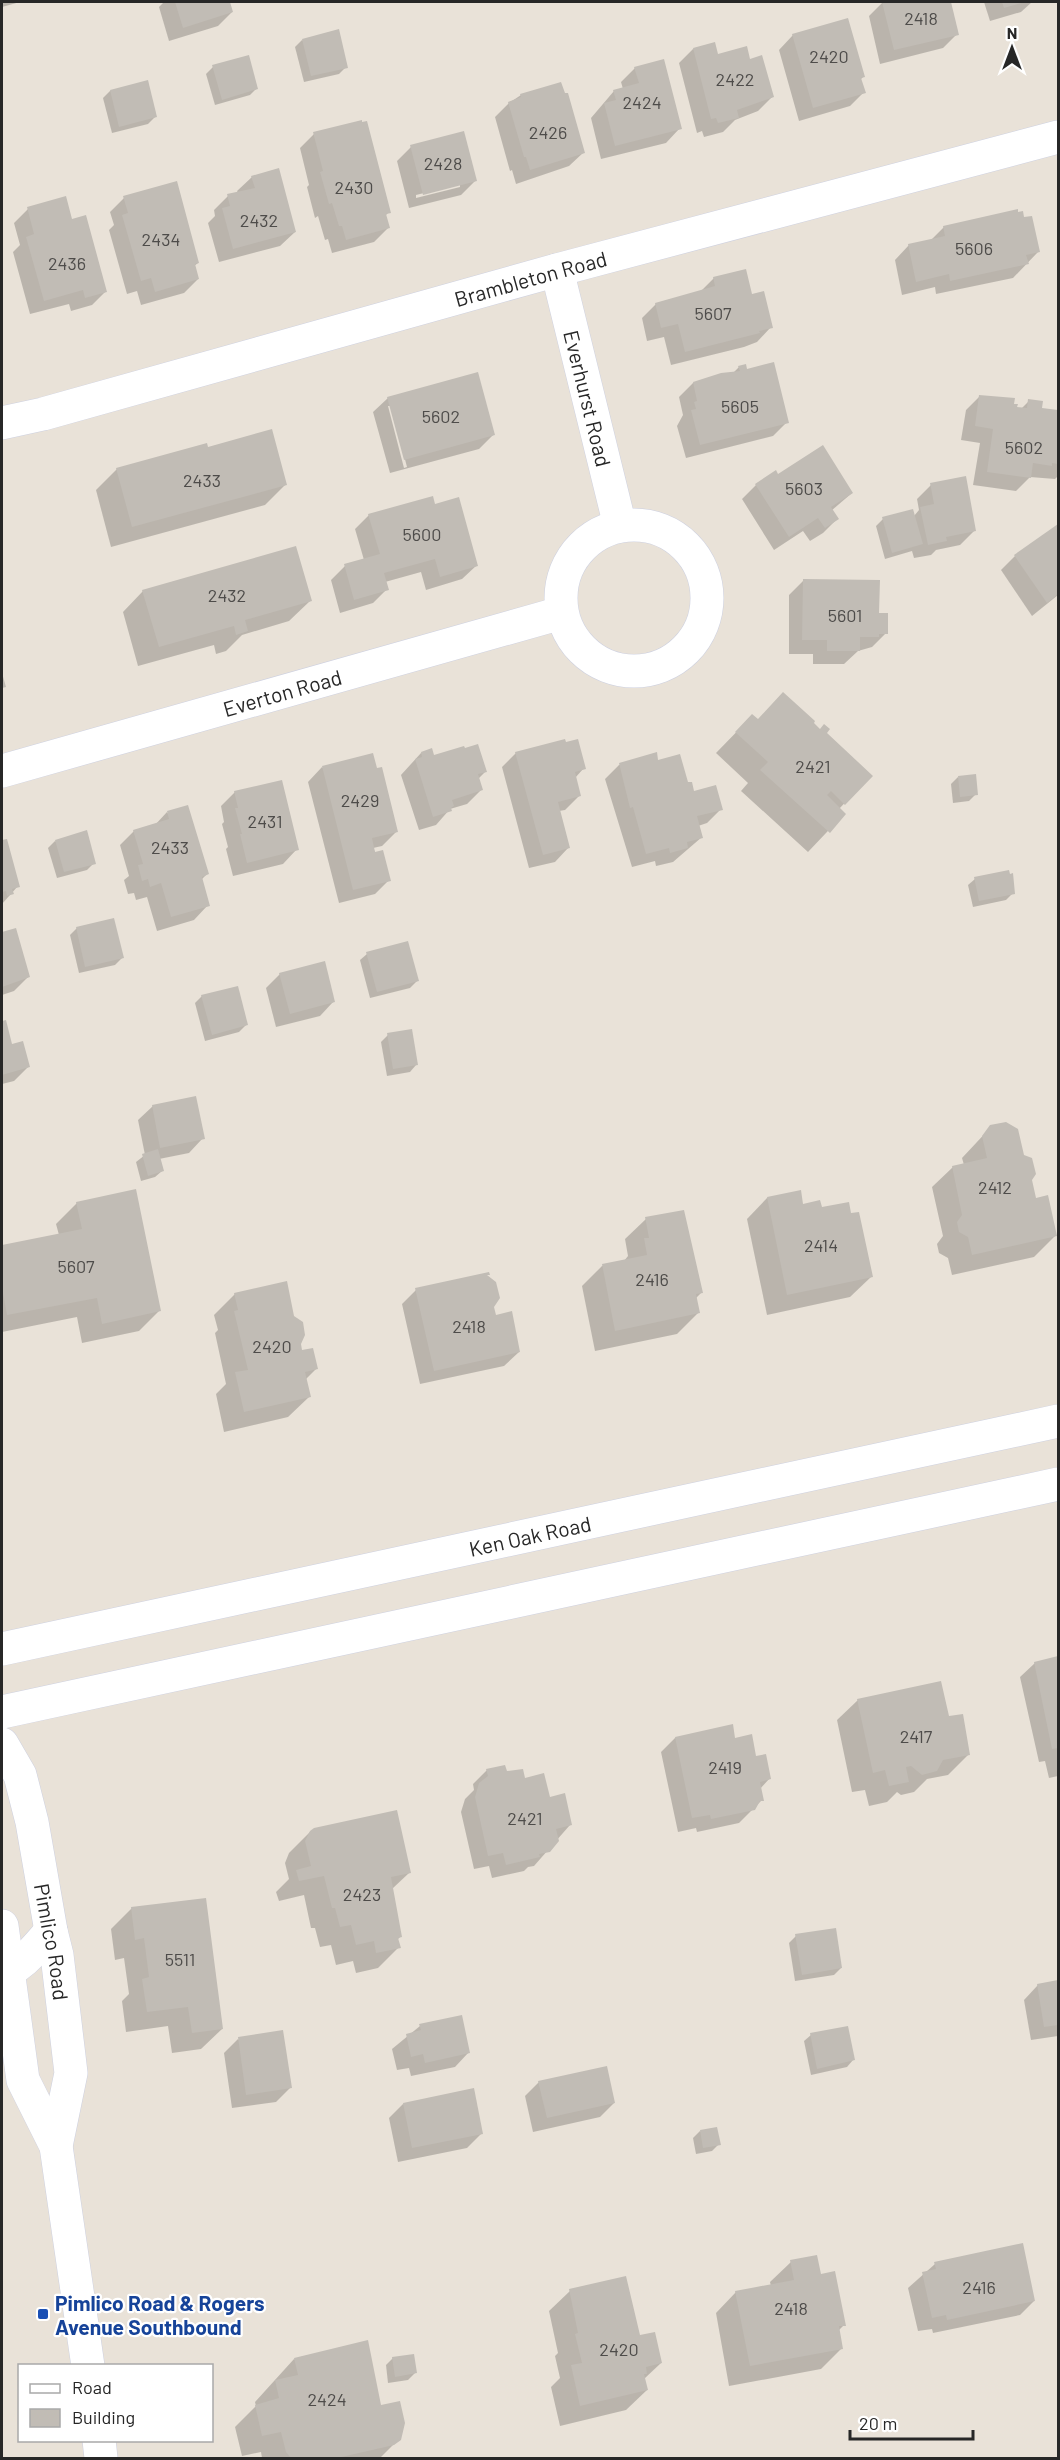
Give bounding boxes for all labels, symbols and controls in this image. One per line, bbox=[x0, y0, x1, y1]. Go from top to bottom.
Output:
house number: 2418 bbox=[904, 7, 938, 29]
north arrow bbox=[982, 18, 1042, 78]
text: N bbox=[1007, 23, 1017, 42]
house number: 2420 bbox=[809, 45, 849, 67]
house number: 2422 bbox=[716, 68, 754, 90]
house number: 2424 bbox=[622, 91, 662, 113]
house number: 2426 bbox=[529, 121, 567, 143]
house number: 2428 bbox=[424, 152, 462, 174]
house number: 2430 bbox=[334, 176, 374, 198]
house number: 2432 bbox=[240, 209, 278, 231]
house number: 2434 bbox=[142, 228, 180, 250]
house number: 5606 bbox=[955, 237, 993, 259]
street label: Brambleton Road bbox=[451, 245, 609, 311]
house number: 2436 bbox=[48, 252, 86, 274]
house number: 5607 bbox=[694, 302, 732, 324]
street label: Everhurst Road bbox=[560, 327, 617, 469]
house number: 5605 bbox=[721, 395, 759, 417]
house number: 5602 bbox=[422, 405, 460, 427]
house number: 5602 bbox=[1005, 436, 1043, 458]
house number: 2433 bbox=[183, 469, 221, 491]
house number: 5603 bbox=[785, 477, 823, 499]
house number: 5600 bbox=[403, 523, 441, 545]
house number: 2432 bbox=[208, 584, 246, 606]
house number: 5601 bbox=[828, 604, 862, 626]
street label: Everton Road bbox=[220, 663, 344, 721]
house number: 2421 bbox=[795, 755, 831, 777]
house number: 2429 bbox=[341, 789, 379, 811]
house number: 2431 bbox=[247, 810, 283, 832]
house number: 2433 bbox=[151, 836, 189, 858]
house number: 2412 bbox=[978, 1176, 1012, 1198]
house number: 2414 bbox=[804, 1234, 838, 1256]
house number: 5607 bbox=[57, 1255, 95, 1277]
house number: 2416 bbox=[635, 1268, 669, 1290]
house number: 2418 bbox=[452, 1315, 486, 1337]
house number: 2420 bbox=[252, 1335, 292, 1357]
street label: Ken Oak Road bbox=[467, 1510, 593, 1560]
house number: 2417 bbox=[900, 1725, 933, 1747]
house number: 2419 bbox=[708, 1756, 742, 1778]
house number: 2421 bbox=[507, 1807, 543, 1829]
street label: Pimlico Road bbox=[30, 1881, 75, 2002]
house number: 2423 bbox=[343, 1883, 381, 1905]
house number: 5511 bbox=[165, 1948, 195, 1970]
house number: 2416 bbox=[962, 2276, 996, 2298]
place label: Pimlico Road & Rogers Avenue Southbound bbox=[55, 2290, 265, 2339]
house number: 2418 bbox=[774, 2297, 808, 2319]
marker: Pimlico Road & Rogers Avenue Southbound bbox=[36, 2307, 50, 2321]
house number: 2420 bbox=[599, 2338, 639, 2360]
legend bbox=[18, 2364, 213, 2442]
text: Road bbox=[72, 2376, 112, 2398]
house number: 2424 bbox=[307, 2388, 347, 2410]
scale bar bbox=[850, 2403, 973, 2441]
text: Building bbox=[72, 2406, 135, 2428]
text: 20 m bbox=[859, 2412, 897, 2434]

